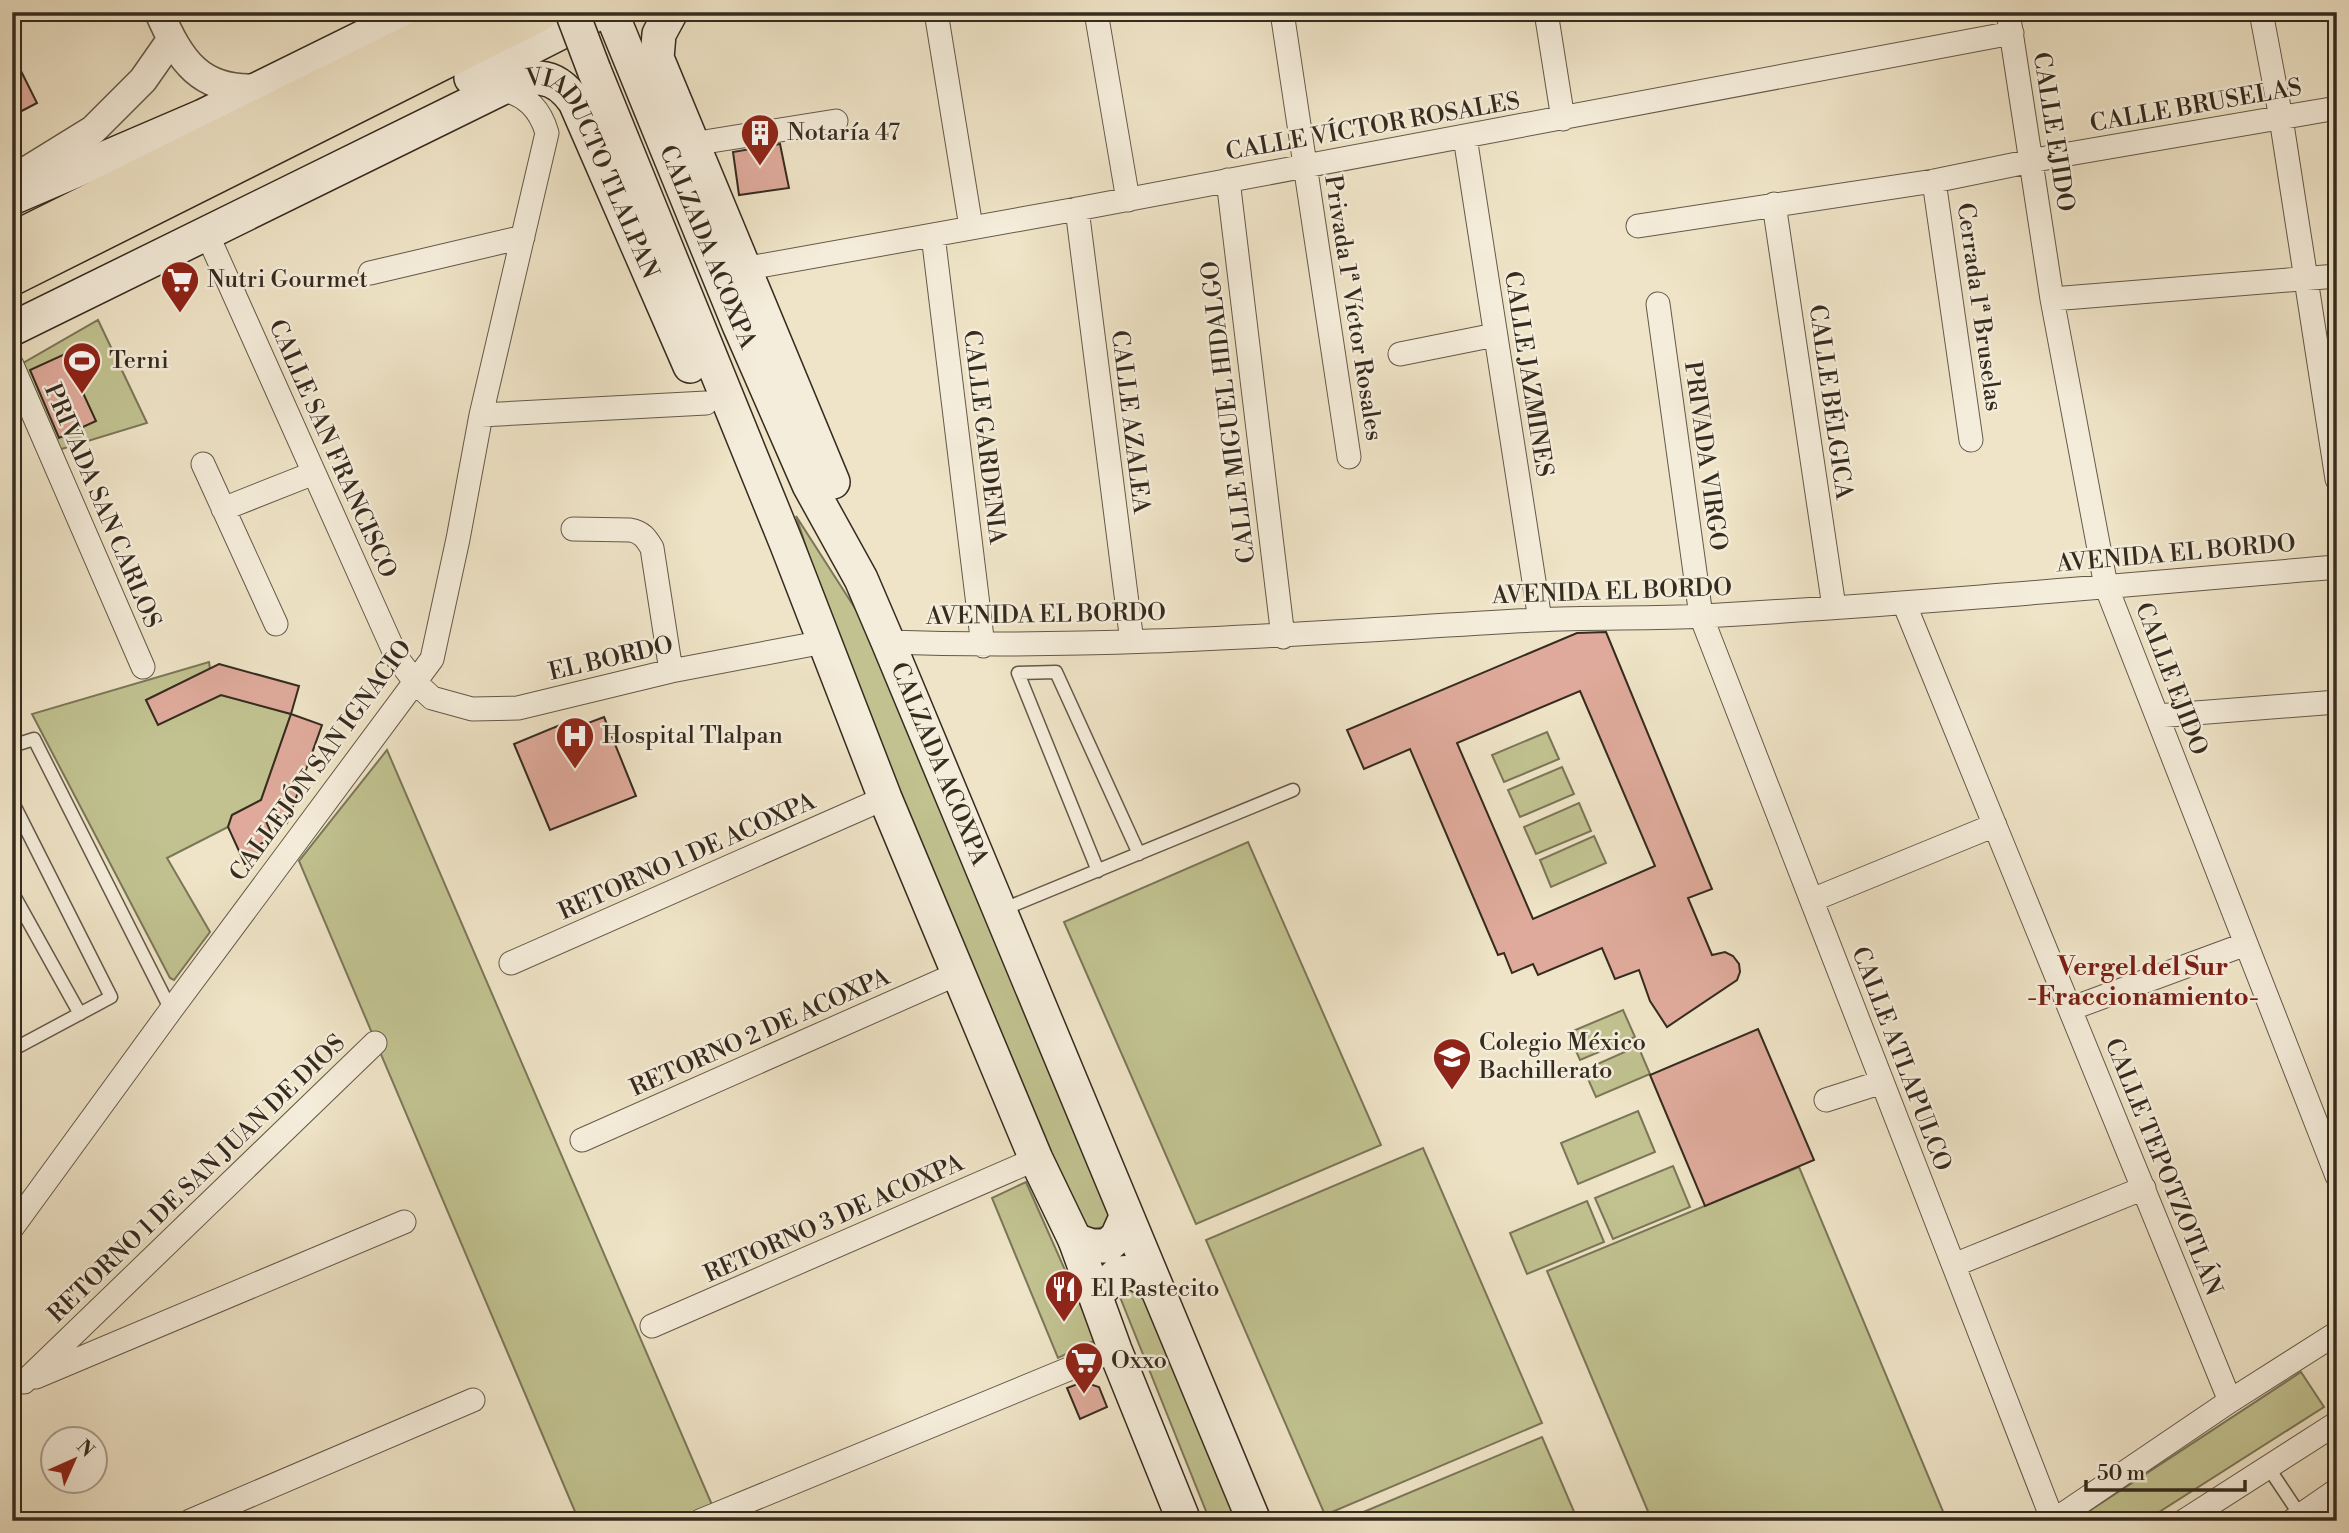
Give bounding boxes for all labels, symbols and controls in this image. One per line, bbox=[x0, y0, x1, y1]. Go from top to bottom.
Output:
street label: CALLE EJIDO bbox=[2026, 50, 2080, 214]
street label: VIADUCTO TLALPAN bbox=[523, 63, 665, 284]
street label: CALLE BRUSELAS bbox=[2088, 73, 2304, 139]
street label: CALLE VÍCTOR ROSALES bbox=[1223, 85, 1523, 168]
building icon: Notaría 47 bbox=[739, 112, 781, 167]
place label: Notaría 47 bbox=[787, 118, 900, 148]
street label: CALZADA ACOXPA bbox=[652, 141, 763, 354]
street label: Privada 1ª Víctor Rosales bbox=[1317, 173, 1389, 443]
street label: Cerrada 1ª Bruselas bbox=[1950, 201, 2008, 413]
supermarket icon: Nutri Gourmet bbox=[159, 259, 201, 314]
street label: CALLE MIGUEL HIDALGO bbox=[1196, 259, 1262, 565]
place label: Nutri Gourmet bbox=[207, 265, 368, 295]
street label: CALLE JAZMINES bbox=[1497, 269, 1559, 479]
street label: CALLE BÉLGICA bbox=[1801, 302, 1860, 502]
street label: CALLE SAN FRANCISCO bbox=[261, 315, 403, 583]
street label: CALLE GARDENIA bbox=[956, 328, 1012, 546]
street label: CALLE AZALEA bbox=[1104, 329, 1156, 516]
sports icon: Terni bbox=[61, 340, 103, 395]
place label: Terni bbox=[109, 346, 169, 376]
street label: PRIVADA VIRGO bbox=[1677, 359, 1733, 553]
street label: PRIVADA SAN CARLOS bbox=[37, 379, 167, 633]
street label: AVENIDA EL BORDO bbox=[2054, 529, 2297, 579]
street label: AVENIDA EL BORDO bbox=[1491, 573, 1732, 611]
street label: AVENIDA EL BORDO bbox=[925, 598, 1166, 632]
street label: CALLE EJIDO bbox=[2128, 598, 2214, 760]
street label: EL BORDO bbox=[546, 630, 676, 688]
street label: CALLEJÓN SAN IGNACIO bbox=[222, 633, 419, 888]
street label: CALZADA ACOXPA bbox=[883, 658, 995, 870]
hospital icon: Hospital Tlalpan bbox=[554, 715, 596, 770]
place label: Hospital Tlalpan bbox=[602, 721, 783, 751]
street label: RETORNO 1 DE ACOXPA bbox=[554, 787, 821, 927]
street label: CALLE ATLAPULCO bbox=[1844, 943, 1958, 1175]
district label: Vergel del Sur -Fraccionamiento- bbox=[2027, 951, 2259, 1013]
street label: RETORNO 2 DE ACOXPA bbox=[625, 962, 895, 1104]
place label: Colegio México Bachillerato bbox=[1478, 1028, 1646, 1086]
street label: RETORNO 1 DE SAN JUAN DE DIOS bbox=[42, 1029, 352, 1329]
street label: CALLE TEPOTZOTLÁN bbox=[2098, 1034, 2229, 1300]
school or university icon: Colegio México Bachillerato bbox=[1431, 1036, 1473, 1091]
street label: RETORNO 3 DE ACOXPA bbox=[700, 1148, 969, 1290]
restaurant icon: El Pastecito bbox=[1043, 1268, 1085, 1323]
place label: El Pastecito bbox=[1091, 1274, 1220, 1304]
supermarket icon: Oxxo bbox=[1063, 1340, 1105, 1395]
place label: Oxxo bbox=[1111, 1346, 1167, 1376]
north arrow bbox=[38, 1424, 108, 1494]
text: N bbox=[72, 1435, 99, 1462]
scale bar bbox=[2086, 1449, 2246, 1493]
text: 50 m bbox=[2097, 1461, 2145, 1487]

